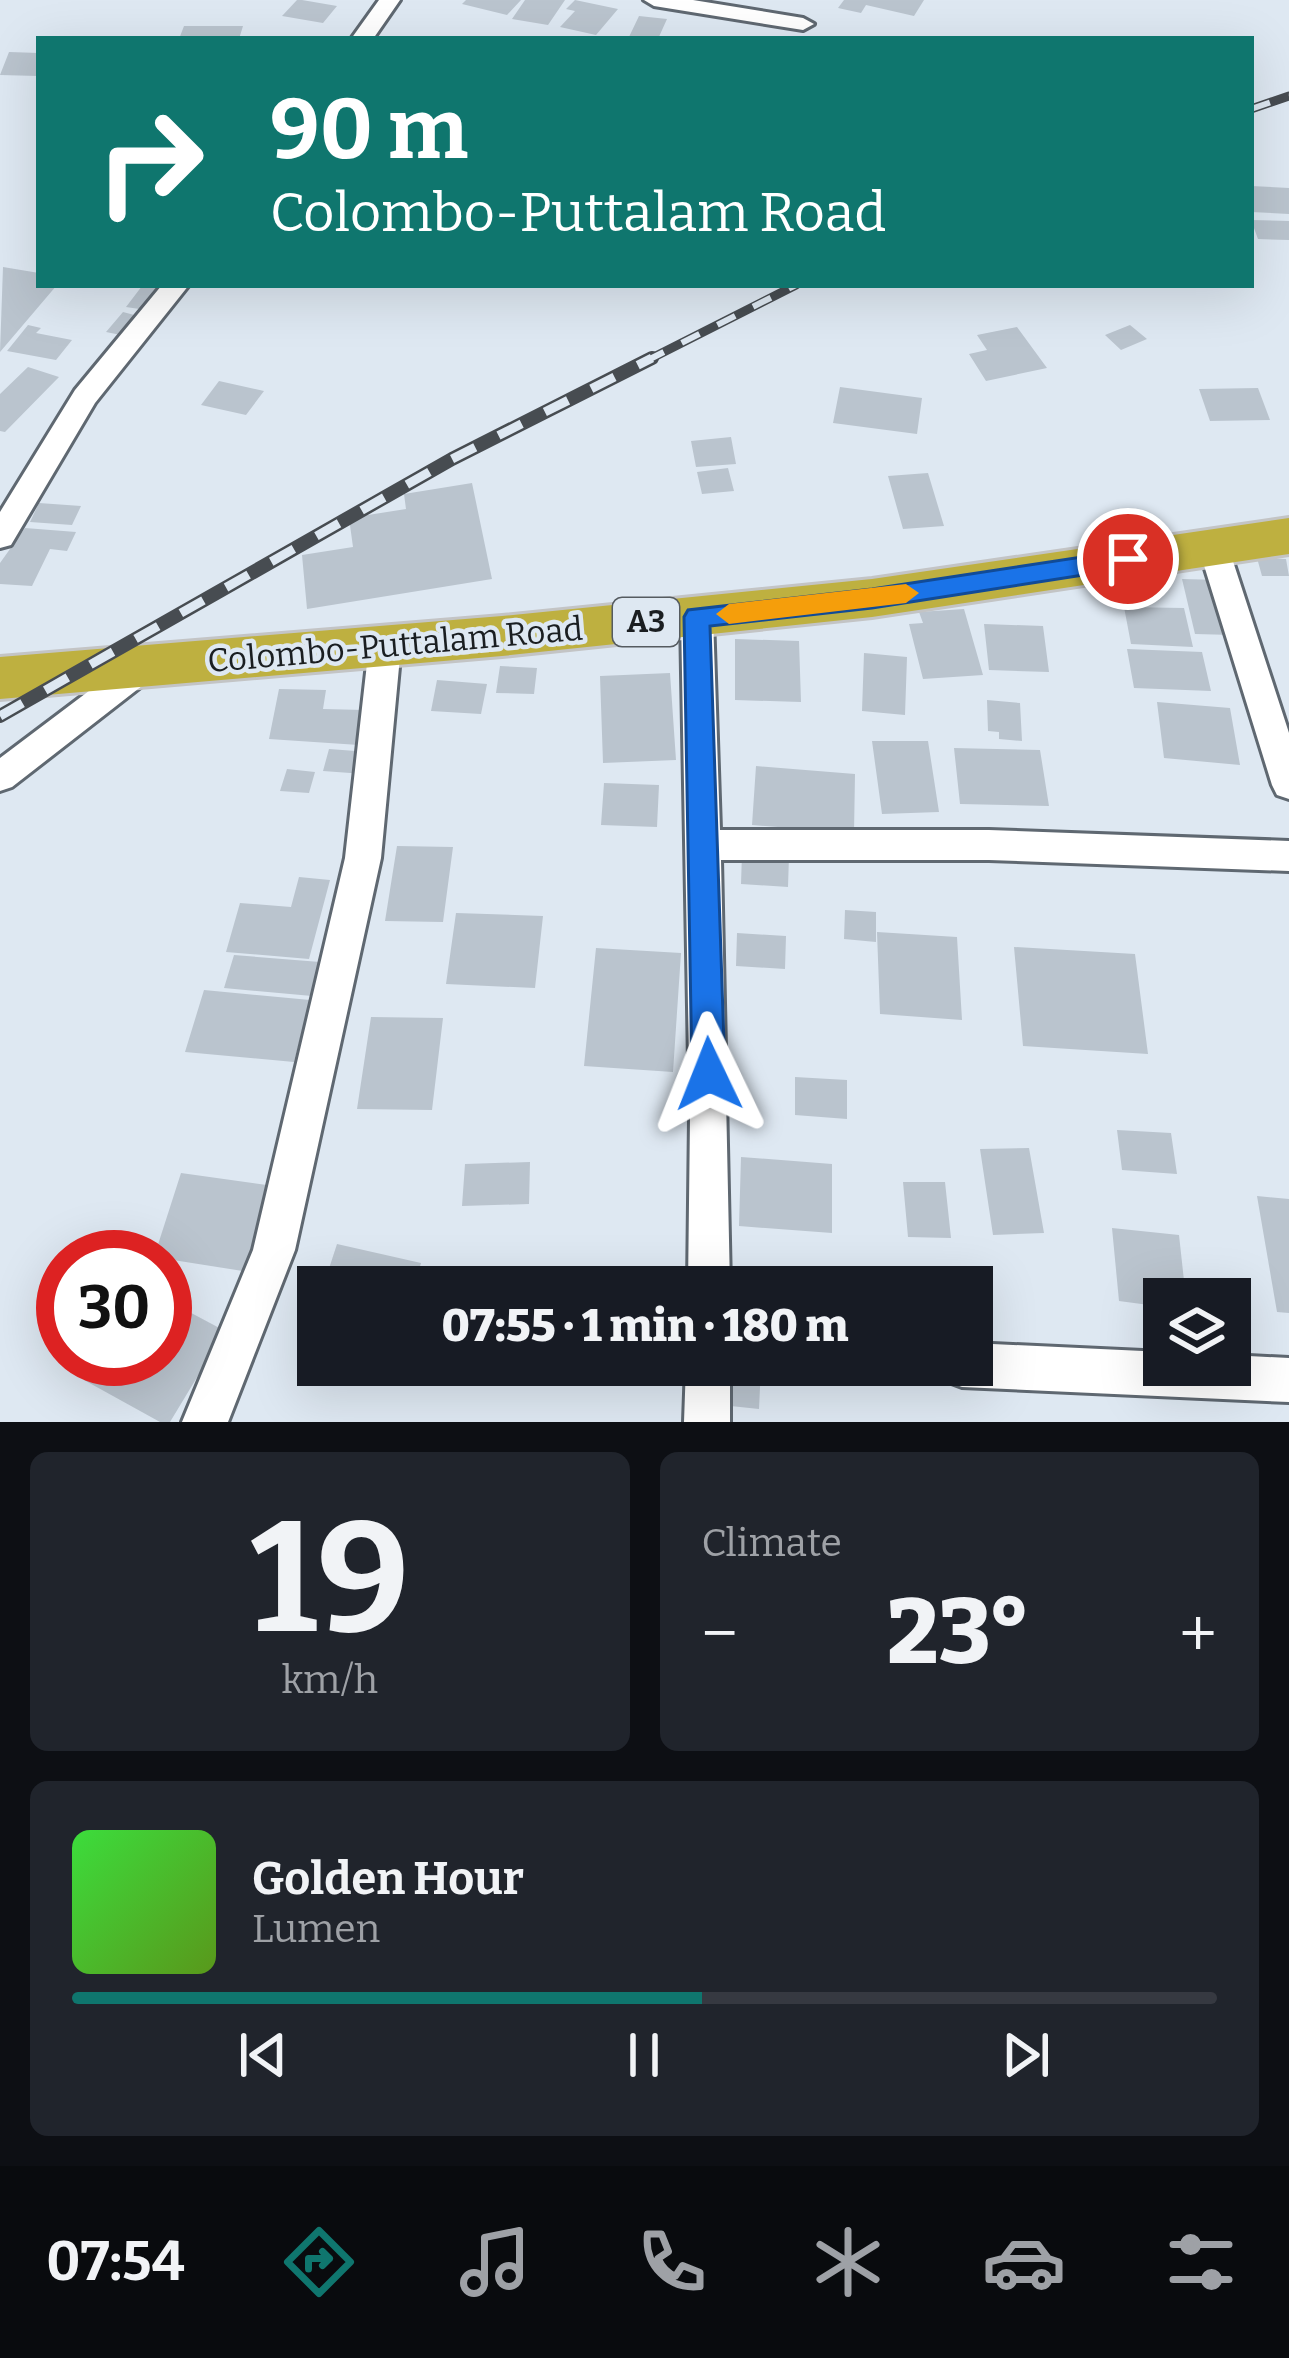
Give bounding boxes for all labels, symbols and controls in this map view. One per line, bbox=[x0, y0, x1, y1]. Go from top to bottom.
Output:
text: 90 m bbox=[270, 79, 468, 180]
icon: right bbox=[72, 84, 228, 240]
text: Colombo-Puttalam Road bbox=[270, 181, 886, 245]
pin bbox=[1077, 508, 1179, 610]
icon: arrive bbox=[1095, 526, 1161, 592]
road number: A3 bbox=[613, 598, 679, 646]
street label: Colombo-Puttalam Road bbox=[206, 609, 584, 681]
position arrow bbox=[646, 1011, 772, 1137]
speed limit sign: 30 bbox=[36, 1230, 192, 1386]
map controls bbox=[1143, 1278, 1251, 1386]
button: layers bbox=[1143, 1278, 1251, 1386]
text: 07:55 · 1 min · 180 m bbox=[441, 1299, 849, 1353]
text: 19 bbox=[250, 1485, 410, 1672]
text: Climate bbox=[702, 1520, 842, 1566]
text: 23° bbox=[887, 1579, 1030, 1687]
text: − bbox=[702, 1594, 738, 1673]
text: + bbox=[1179, 1594, 1217, 1673]
text: km/h bbox=[281, 1657, 378, 1703]
text: Golden Hour bbox=[252, 1852, 524, 1906]
text: Lumen bbox=[252, 1906, 380, 1952]
icon: previous bbox=[230, 2022, 296, 2088]
icon: pause bbox=[611, 2022, 677, 2088]
icon: next bbox=[993, 2022, 1059, 2088]
icon: directions bbox=[277, 2220, 361, 2304]
icon: music bbox=[453, 2220, 537, 2304]
icon: phone bbox=[630, 2220, 714, 2304]
icon: climate bbox=[806, 2220, 890, 2304]
icon: car bbox=[982, 2220, 1066, 2304]
icon: filters bbox=[1159, 2220, 1243, 2304]
text: 07:54 bbox=[46, 2230, 185, 2294]

